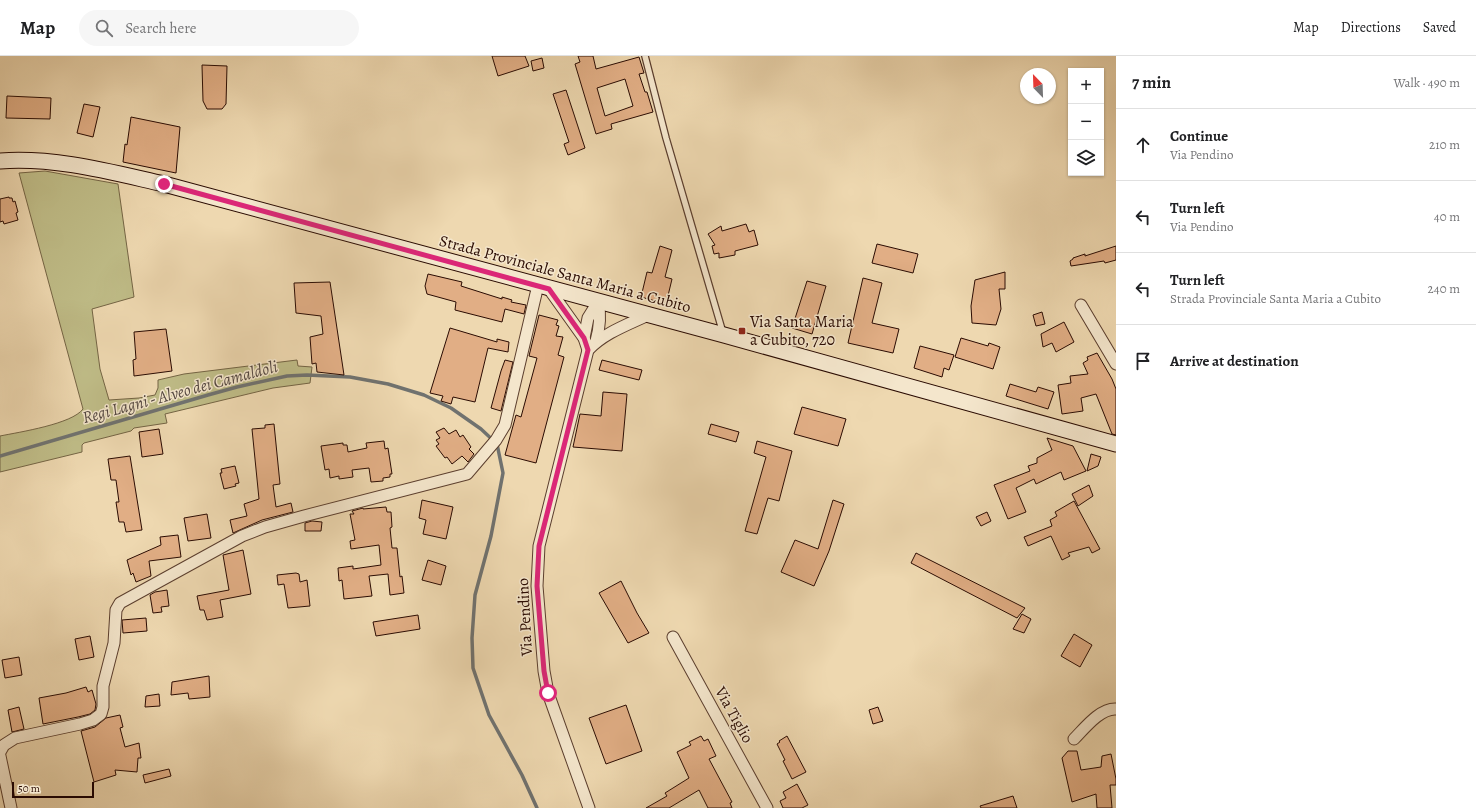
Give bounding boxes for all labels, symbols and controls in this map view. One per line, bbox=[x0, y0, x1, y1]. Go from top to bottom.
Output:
search box bbox=[79, 10, 359, 46]
text: Map bbox=[20, 15, 55, 41]
icon: search bbox=[93, 17, 115, 39]
text: Search here bbox=[125, 18, 197, 38]
text: Map bbox=[1293, 18, 1319, 37]
text: Directions bbox=[1341, 18, 1401, 37]
text: Saved bbox=[1423, 18, 1456, 37]
north arrow bbox=[1020, 68, 1056, 104]
map controls bbox=[1068, 68, 1104, 176]
button: + bbox=[1068, 68, 1104, 104]
text: 7 min bbox=[1132, 71, 1171, 94]
text: Walk · 490 m bbox=[1393, 74, 1460, 91]
button: − bbox=[1068, 104, 1104, 140]
text: Continue bbox=[1170, 126, 1228, 146]
icon: ahead bbox=[1132, 134, 1154, 156]
text: 210 m bbox=[1429, 136, 1460, 153]
button: layers bbox=[1068, 140, 1104, 176]
text: Via Pendino bbox=[1170, 146, 1233, 163]
route end bbox=[155, 175, 173, 193]
text: Turn left bbox=[1170, 198, 1225, 218]
icon: left bbox=[1132, 206, 1154, 228]
text: 40 m bbox=[1434, 208, 1460, 225]
text: Via Pendino bbox=[1170, 218, 1233, 235]
street label: Strada Provinciale Santa Maria a Cubito bbox=[437, 230, 693, 318]
text: Turn left bbox=[1170, 270, 1225, 290]
icon: left bbox=[1132, 278, 1154, 300]
text: 240 m bbox=[1428, 280, 1460, 297]
text: Strada Provinciale Santa Maria a Cubito bbox=[1170, 290, 1381, 307]
place label: Via Santa Maria a Cubito, 720 bbox=[749, 311, 854, 351]
marker: Via Santa Maria a Cubito, 720 bbox=[737, 326, 747, 336]
icon: arrive bbox=[1132, 350, 1154, 372]
text: Arrive at destination bbox=[1170, 351, 1299, 371]
water label: Regi Lagni - Alveo dei Camaldoli bbox=[80, 355, 281, 429]
street label: Via Pendino bbox=[512, 577, 538, 658]
street label: Via Tiglio bbox=[709, 682, 759, 747]
route start bbox=[539, 684, 557, 702]
scale bar bbox=[12, 780, 94, 799]
text: 50 m bbox=[18, 781, 40, 796]

